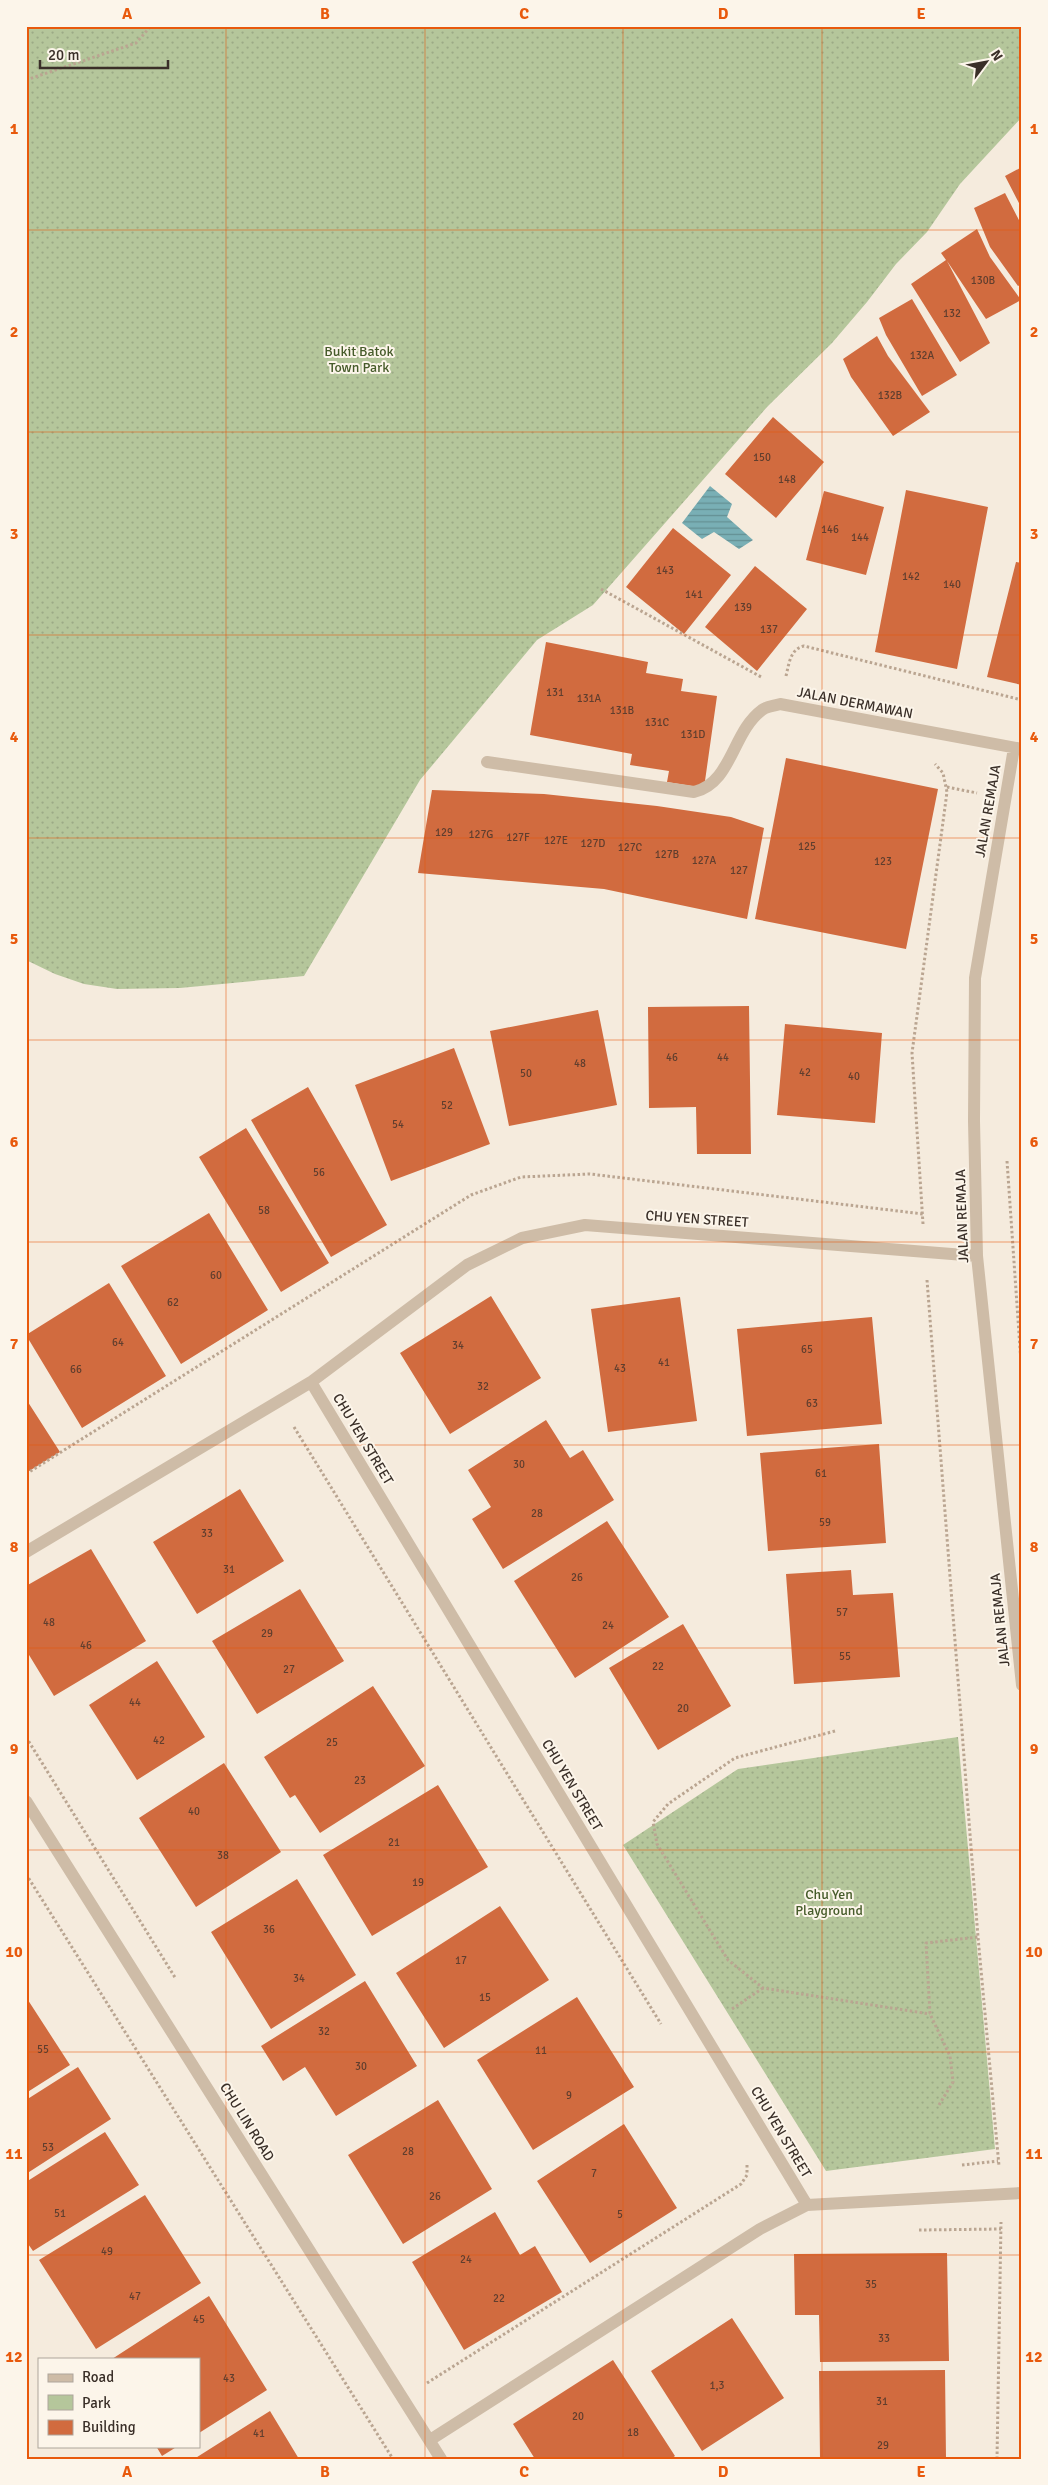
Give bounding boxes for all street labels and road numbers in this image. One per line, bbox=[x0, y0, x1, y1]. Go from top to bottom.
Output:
street label: JALAN DERMAWAN bbox=[796, 683, 914, 723]
street label: JALAN REMAJA bbox=[971, 763, 1005, 859]
street label: JALAN REMAJA bbox=[952, 1168, 972, 1263]
street label: CHU YEN STREET bbox=[645, 1207, 749, 1231]
street label: CHU YEN STREET bbox=[329, 1390, 397, 1488]
street label: JALAN REMAJA bbox=[987, 1572, 1013, 1668]
street label: CHU YEN STREET bbox=[538, 1736, 606, 1834]
street label: CHU LIN ROAD bbox=[216, 2080, 278, 2164]
street label: CHU YEN STREET bbox=[747, 2083, 815, 2181]

